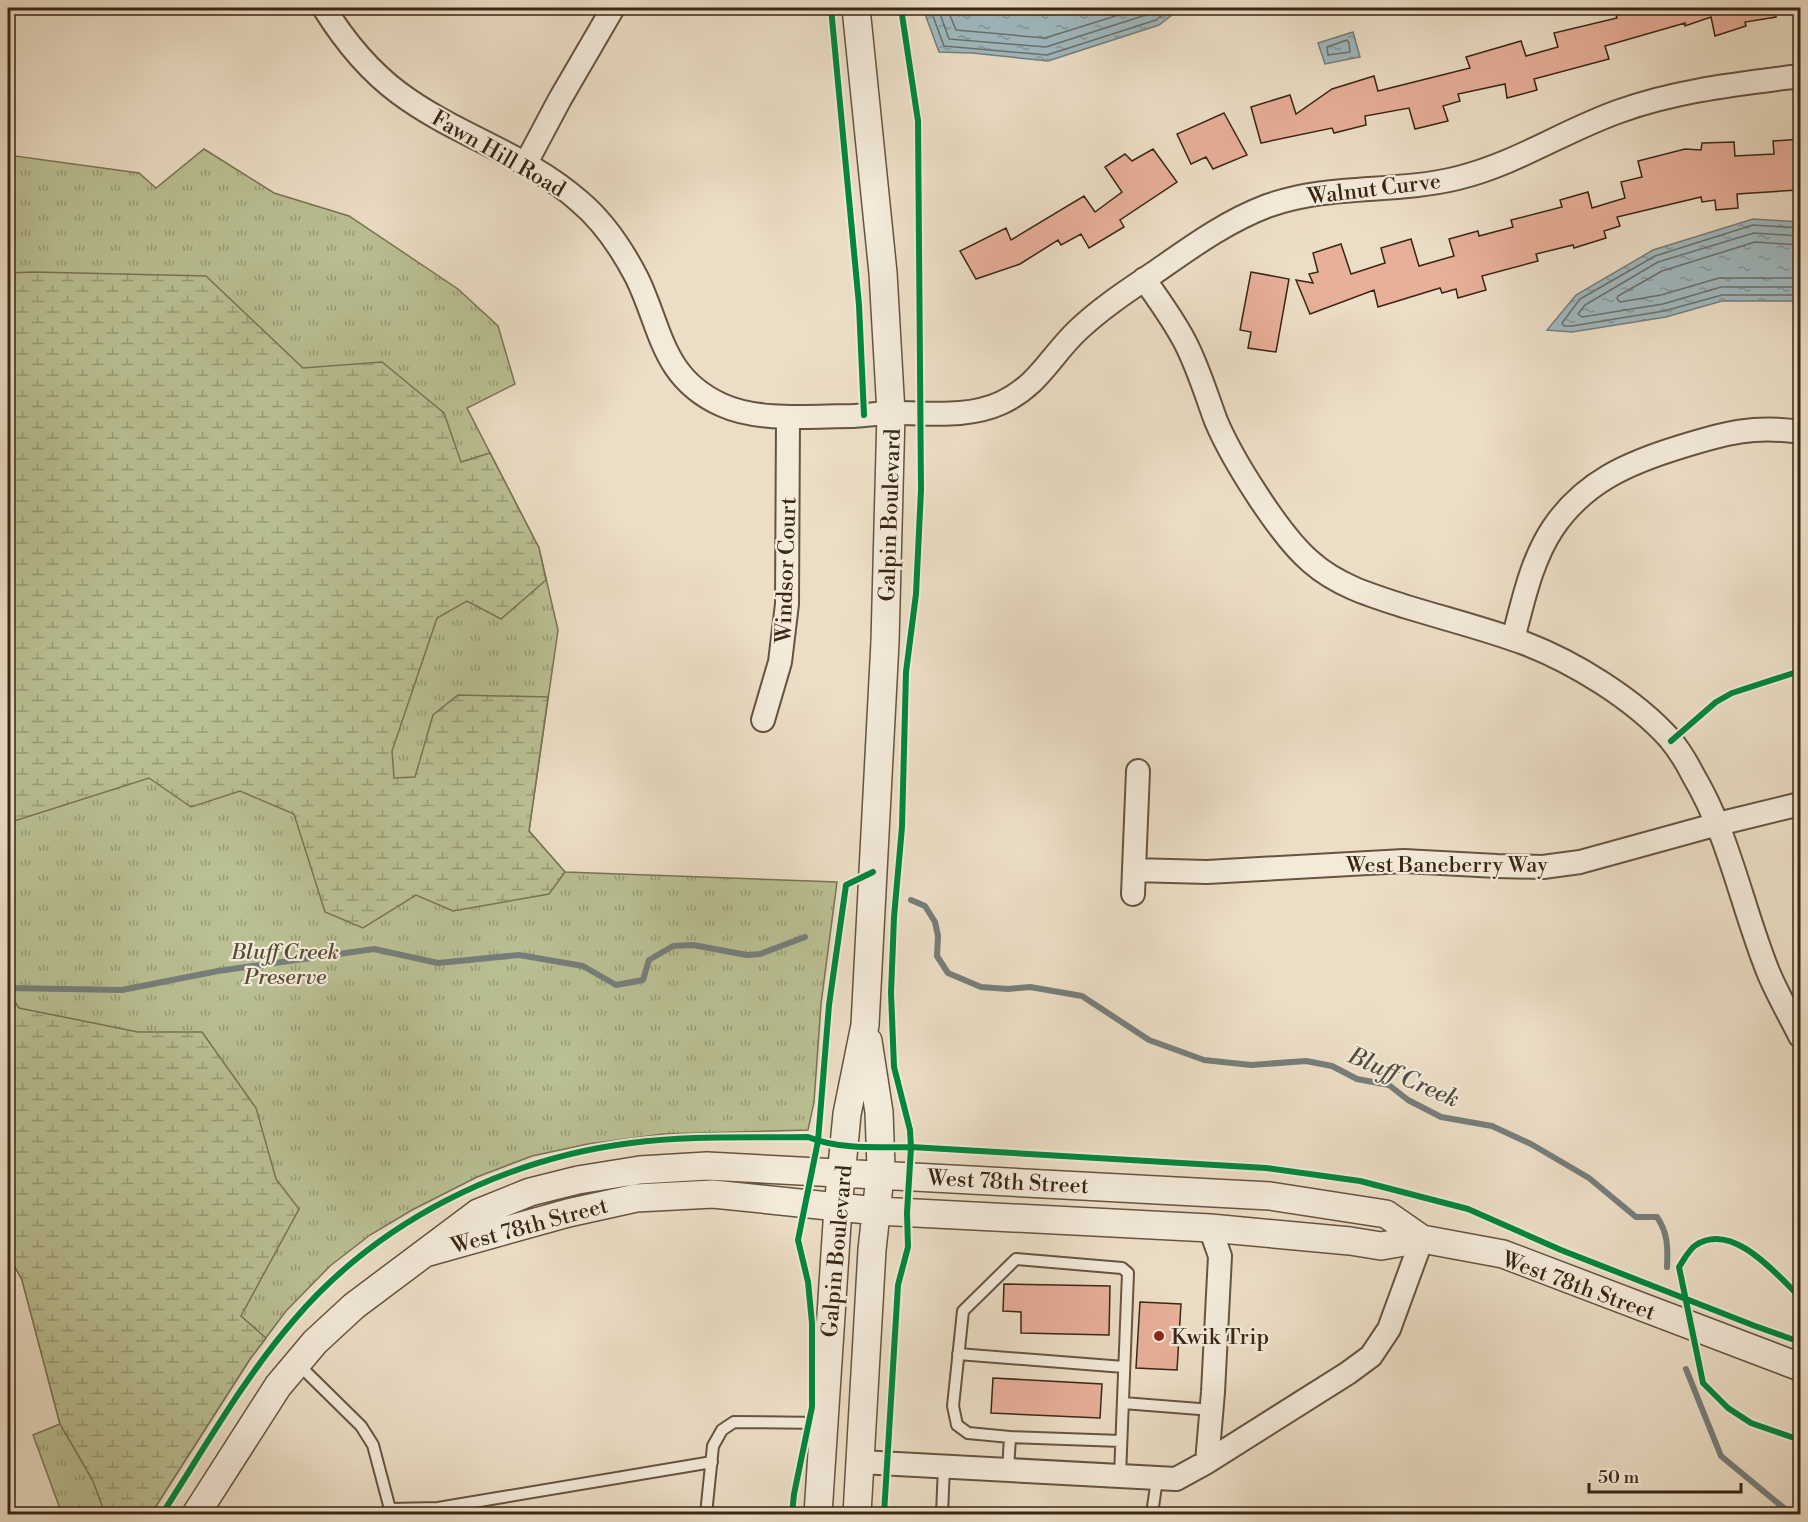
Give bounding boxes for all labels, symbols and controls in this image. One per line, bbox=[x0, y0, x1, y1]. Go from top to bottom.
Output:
street label: Fawn Hill Road bbox=[426, 105, 571, 204]
street label: Walnut Curve bbox=[1305, 168, 1442, 211]
street label: Galpin Boulevard bbox=[874, 428, 907, 602]
street label: Windsor Court bbox=[770, 496, 803, 644]
street label: West Baneberry Way bbox=[1345, 852, 1548, 879]
park label: Bluff Creek Preserve bbox=[230, 939, 339, 991]
water label: Bluff Creek bbox=[1343, 1041, 1464, 1115]
street label: Galpin Boulevard bbox=[816, 1163, 859, 1339]
street label: West 78th Street bbox=[926, 1165, 1089, 1200]
street label: West 78th Street bbox=[447, 1192, 611, 1261]
street label: West 78th Street bbox=[1497, 1246, 1659, 1327]
place label: Kwik Trip bbox=[1171, 1324, 1269, 1351]
marker: Kwik Trip bbox=[1152, 1329, 1166, 1343]
scale bar bbox=[1589, 1456, 1740, 1494]
text: 50 m bbox=[1598, 1466, 1640, 1489]

